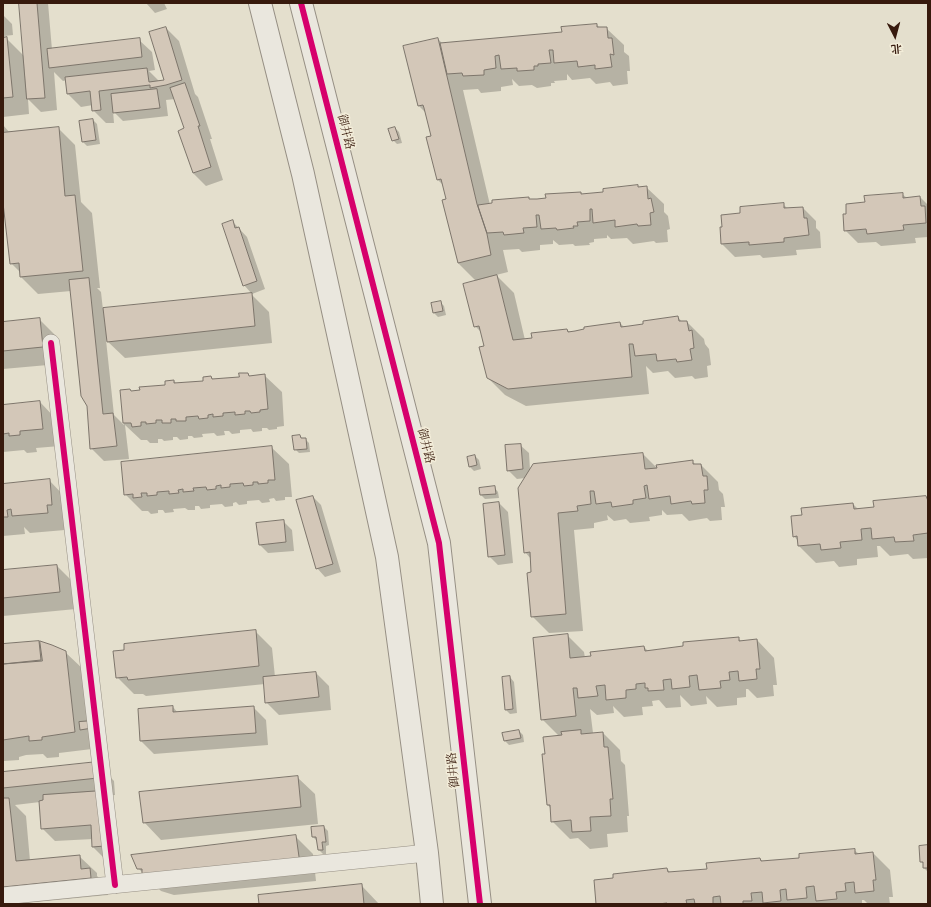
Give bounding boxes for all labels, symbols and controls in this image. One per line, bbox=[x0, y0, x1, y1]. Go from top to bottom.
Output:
north arrow bbox=[875, 16, 915, 56]
text: 北 bbox=[890, 40, 903, 56]
street label: 御井路 bbox=[334, 113, 356, 151]
street label: 御井路 bbox=[414, 427, 436, 465]
street label: 御井路 bbox=[445, 751, 463, 789]

